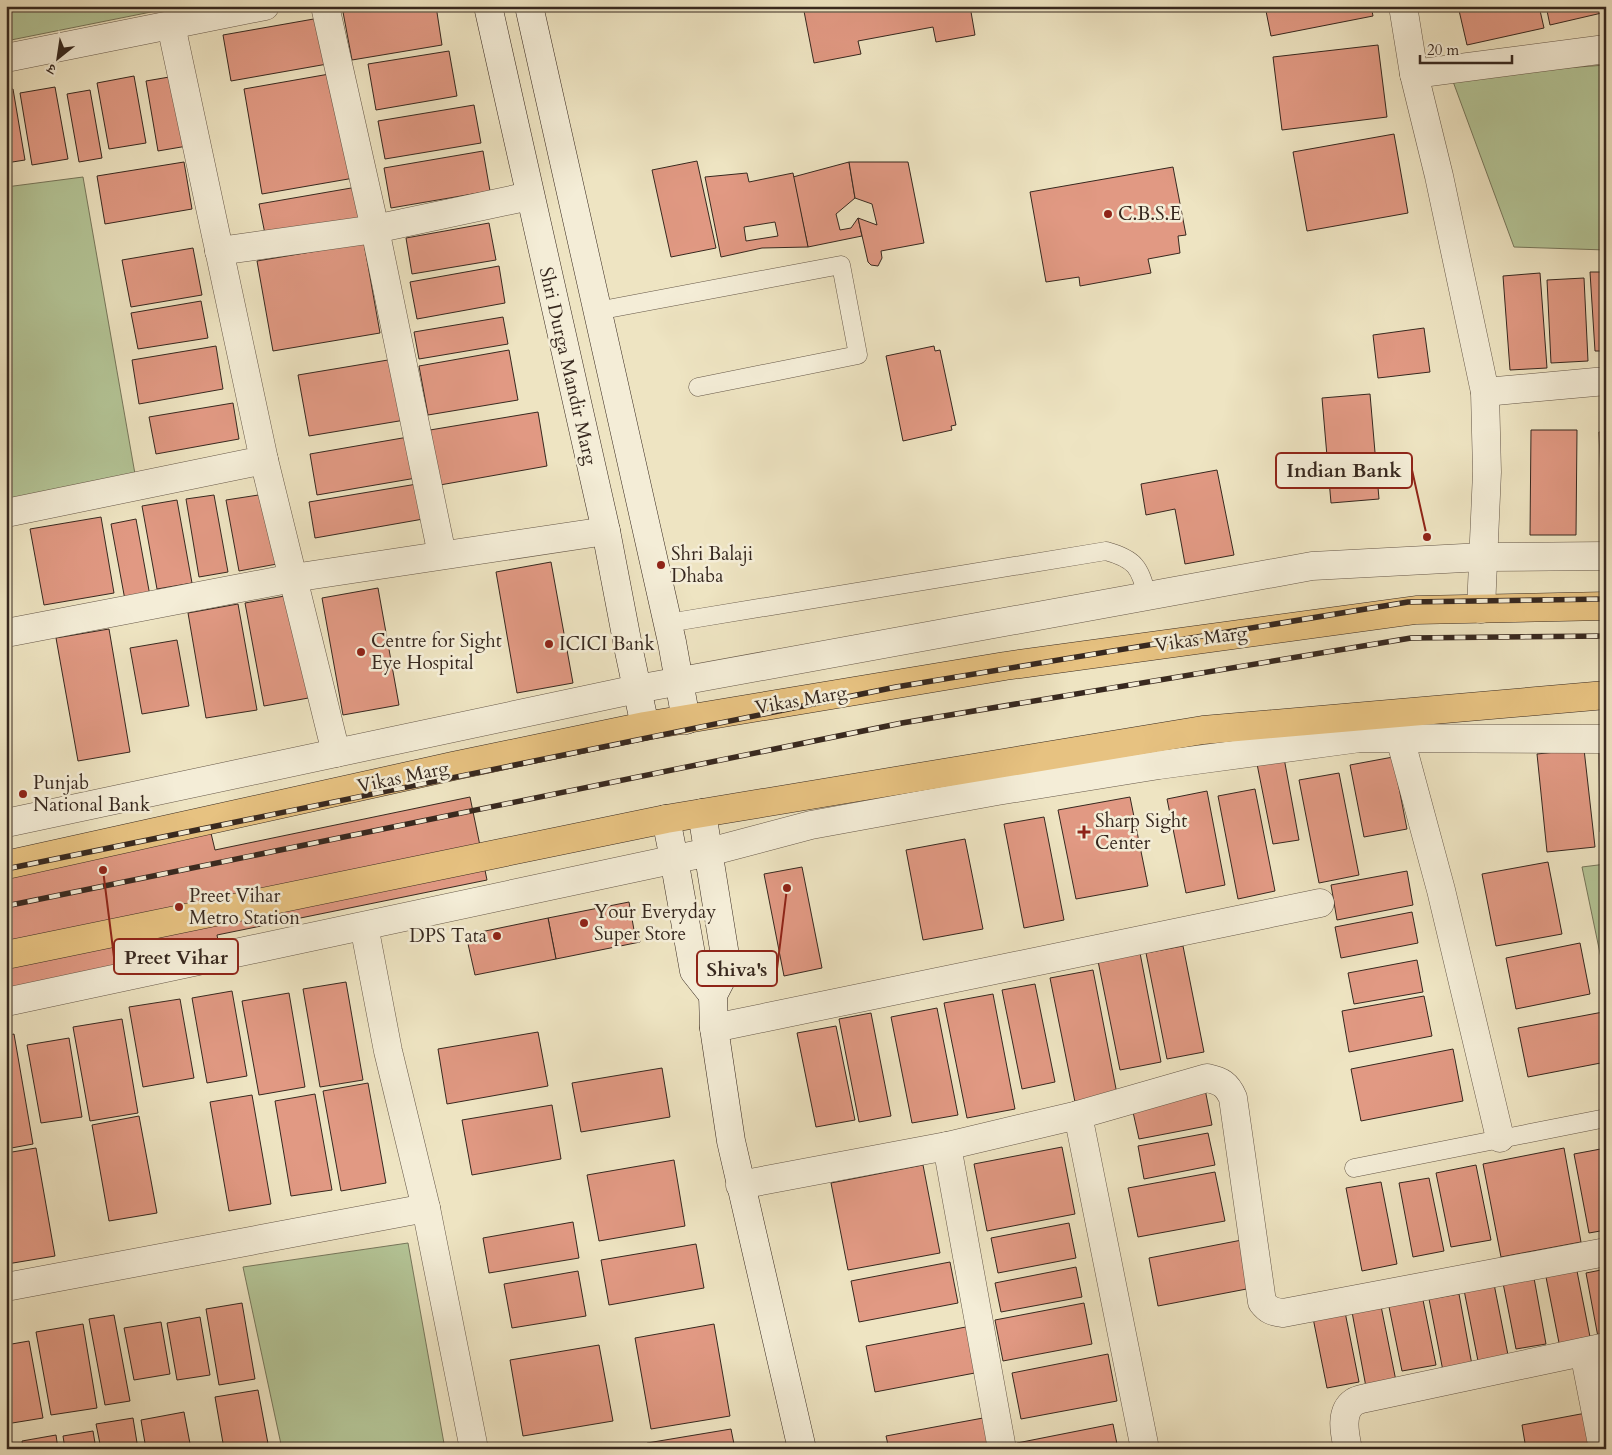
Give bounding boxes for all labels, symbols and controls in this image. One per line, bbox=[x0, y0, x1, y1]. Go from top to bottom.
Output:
north arrow bbox=[32, 32, 82, 82]
scale bar bbox=[1420, 32, 1512, 64]
text: 20 m bbox=[1427, 40, 1459, 60]
text: उ bbox=[43, 58, 60, 79]
place label: C.B.S.E bbox=[1118, 201, 1181, 227]
marker: C.B.S.E bbox=[1102, 208, 1114, 220]
street label: Shri Durga Mandir Marg bbox=[533, 265, 603, 468]
callout: Indian Bank bbox=[1276, 453, 1412, 488]
text: Indian Bank bbox=[1286, 457, 1402, 484]
place label: Shri Balaji Dhaba bbox=[671, 541, 753, 589]
marker: Shri Balaji Dhaba bbox=[655, 559, 667, 571]
street label: Vikas Marg bbox=[1153, 620, 1249, 658]
place label: Centre for Sight Eye Hospital bbox=[371, 628, 502, 676]
place label: ICICI Bank bbox=[559, 631, 656, 657]
marker: ICICI Bank bbox=[543, 638, 555, 650]
marker: Centre for Sight Eye Hospital bbox=[355, 646, 367, 658]
street label: Vikas Marg bbox=[753, 679, 849, 721]
street label: Vikas Marg bbox=[355, 755, 451, 799]
place label: Punjab National Bank bbox=[33, 770, 151, 818]
marker: Punjab National Bank bbox=[17, 788, 29, 800]
place label: Sharp Sight Center bbox=[1095, 808, 1187, 856]
marker: Sharp Sight Center bbox=[1077, 825, 1091, 839]
place label: Preet Vihar Metro Station bbox=[189, 883, 300, 931]
place label: Your Everyday Super Store bbox=[594, 899, 716, 947]
marker: Preet Vihar Metro Station bbox=[173, 901, 185, 913]
marker: Your Everyday Super Store bbox=[578, 917, 590, 929]
place label: DPS Tata bbox=[409, 923, 487, 949]
marker: DPS Tata bbox=[491, 930, 503, 942]
callout: Preet Vihar bbox=[114, 939, 238, 974]
text: Preet Vihar bbox=[124, 944, 229, 971]
callout: Shiva's bbox=[697, 951, 777, 986]
text: Shiva's bbox=[707, 956, 767, 983]

